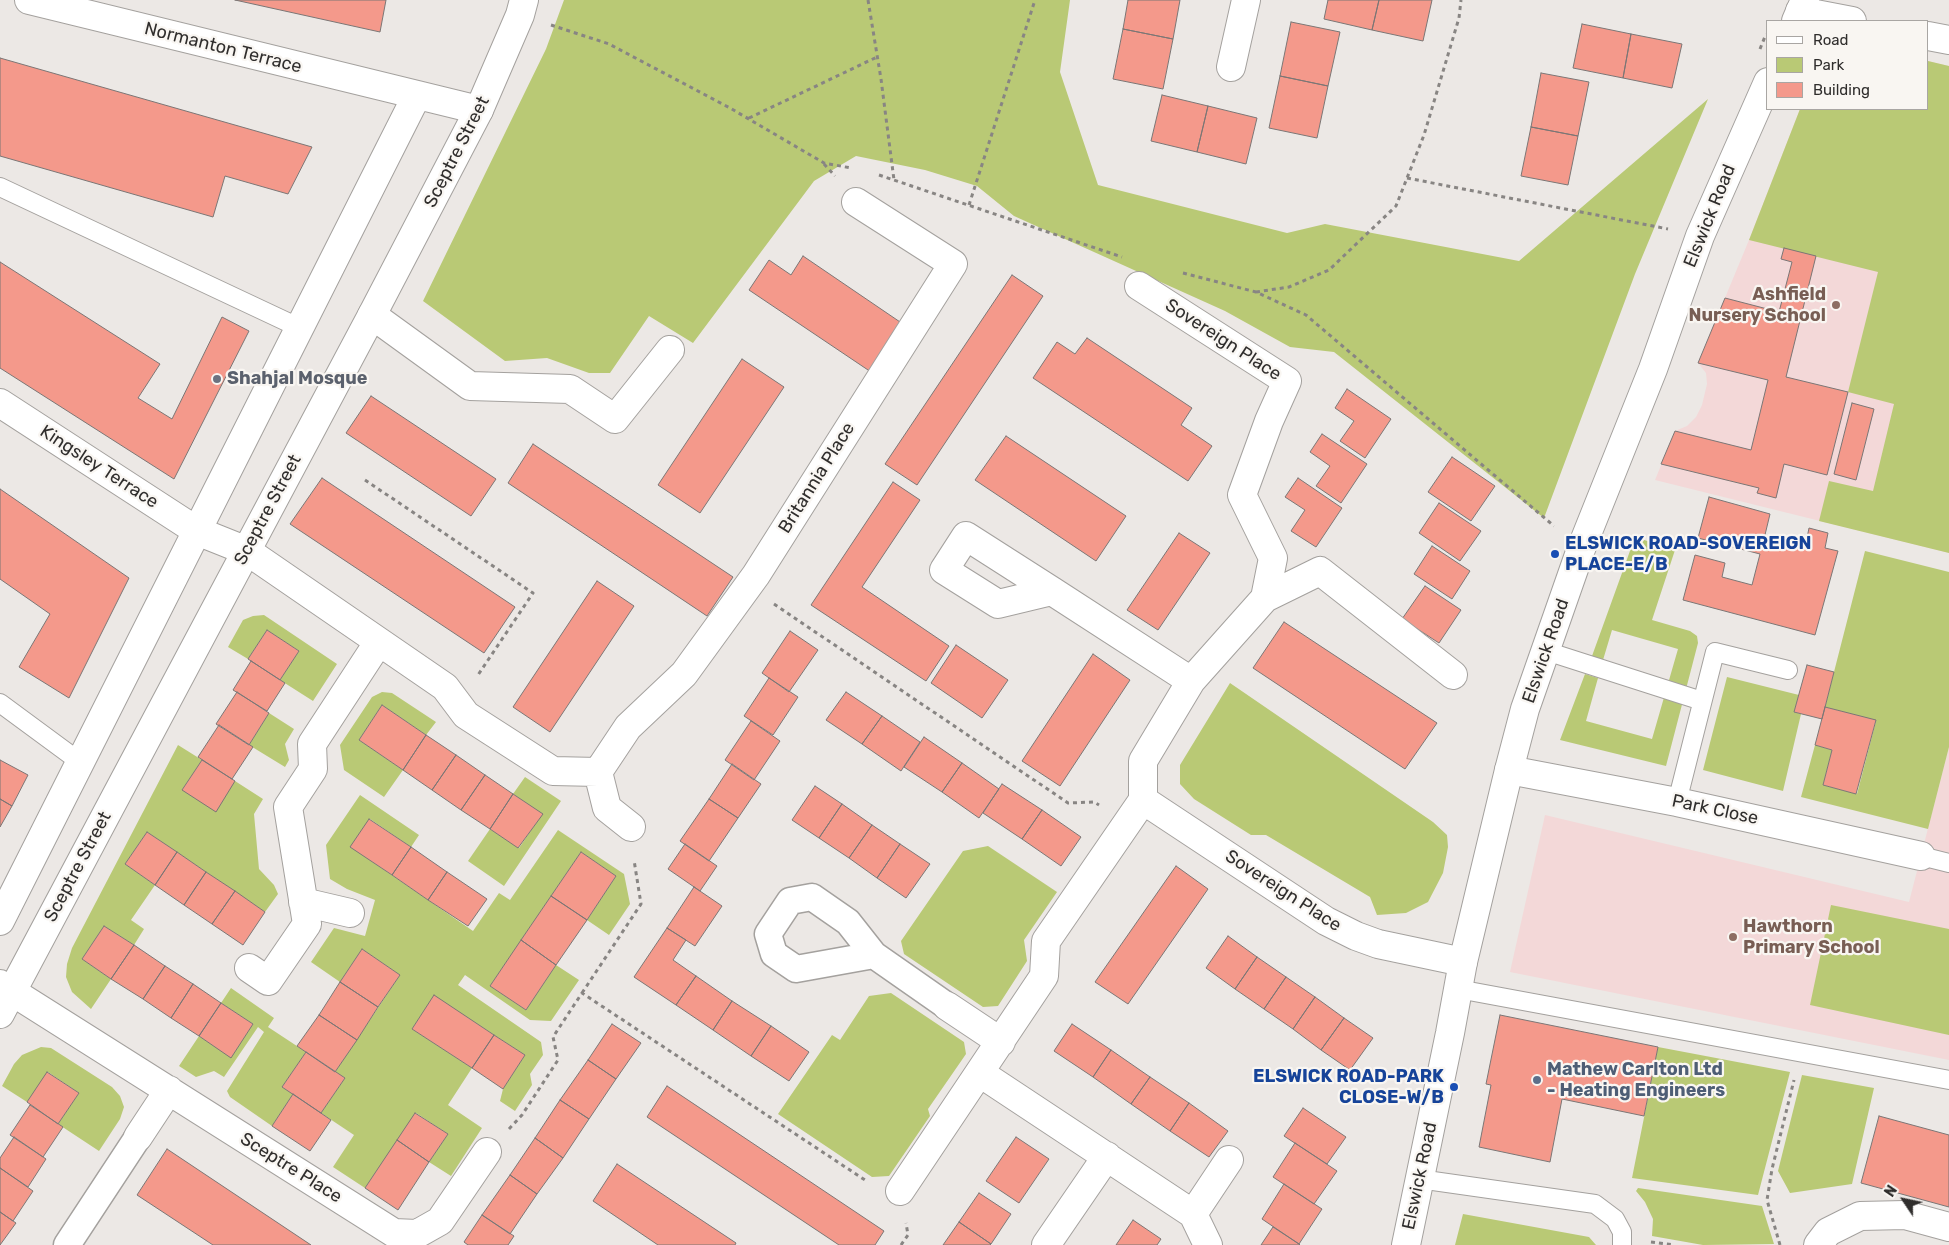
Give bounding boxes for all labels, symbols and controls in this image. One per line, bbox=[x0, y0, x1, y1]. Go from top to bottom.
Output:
street label: Normanton Terrace bbox=[142, 18, 304, 78]
legend bbox=[1766, 20, 1929, 110]
text: Road bbox=[1813, 31, 1849, 49]
text: Park bbox=[1813, 56, 1844, 74]
text: Building bbox=[1813, 81, 1870, 99]
street label: Sceptre Street bbox=[420, 93, 494, 211]
street label: Elswick Road bbox=[1680, 161, 1740, 271]
place label: Ashfield Nursery School bbox=[1689, 284, 1826, 326]
street label: Sovereign Place bbox=[1161, 294, 1285, 386]
marker: Ashfield Nursery School bbox=[1830, 299, 1842, 311]
place label: Shahjal Mosque bbox=[227, 368, 367, 390]
marker: Shahjal Mosque bbox=[211, 373, 223, 385]
street label: Britannia Place bbox=[774, 419, 860, 537]
street label: Kingsley Terrace bbox=[36, 421, 162, 513]
street label: Sceptre Street bbox=[230, 451, 306, 569]
place label: ELSWICK ROAD-SOVEREIGN PLACE-E/B bbox=[1565, 533, 1811, 576]
marker: ELSWICK ROAD-SOVEREIGN PLACE-E/B bbox=[1549, 548, 1561, 560]
street label: Elswick Road bbox=[1518, 596, 1574, 706]
street label: Park Close bbox=[1670, 790, 1760, 830]
street label: Sceptre Street bbox=[40, 808, 116, 926]
street label: Sovereign Place bbox=[1221, 845, 1345, 937]
place label: Hawthorn Primary School bbox=[1743, 916, 1880, 959]
marker: Hawthorn Primary School bbox=[1727, 931, 1739, 943]
place label: Mathew Carlton Ltd - Heating Engineers bbox=[1547, 1059, 1725, 1102]
place label: ELSWICK ROAD-PARK CLOSE-W/B bbox=[1253, 1066, 1444, 1108]
marker: Mathew Carlton Ltd - Heating Engineers bbox=[1531, 1074, 1543, 1086]
marker: ELSWICK ROAD-PARK CLOSE-W/B bbox=[1448, 1081, 1460, 1093]
street label: Elswick Road bbox=[1398, 1120, 1442, 1232]
street label: Sceptre Place bbox=[236, 1128, 346, 1208]
north arrow bbox=[1879, 1175, 1929, 1225]
text: N bbox=[1881, 1182, 1901, 1200]

